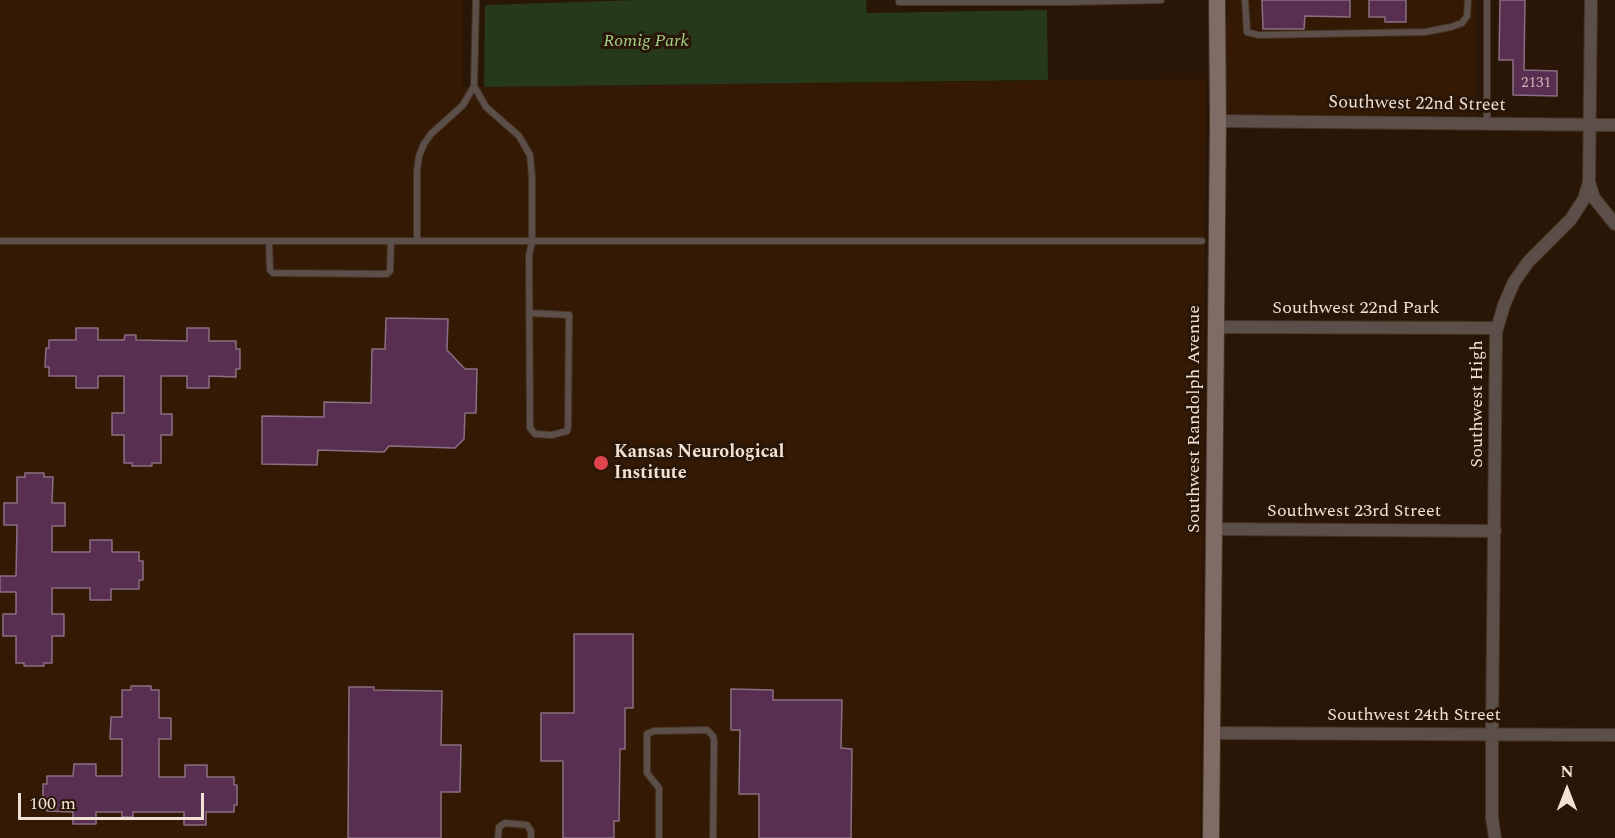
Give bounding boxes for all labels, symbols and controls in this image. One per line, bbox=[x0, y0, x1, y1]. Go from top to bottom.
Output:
park label: Romig Park bbox=[603, 31, 689, 53]
house number: 2131 bbox=[1521, 75, 1551, 93]
street label: Southwest 22nd Street bbox=[1328, 93, 1506, 117]
street label: Southwest 22nd Park bbox=[1272, 298, 1440, 320]
street label: Southwest Randolph Avenue bbox=[1184, 305, 1206, 533]
street label: Southwest High bbox=[1467, 340, 1489, 468]
place label: Kansas Neurological Institute bbox=[614, 442, 784, 484]
marker: Kansas Neurological Institute bbox=[592, 454, 610, 472]
street label: Southwest 23rd Street bbox=[1267, 501, 1441, 523]
street label: Southwest 24th Street bbox=[1327, 705, 1501, 727]
north arrow bbox=[1537, 760, 1597, 820]
text: N bbox=[1560, 760, 1574, 784]
scale bar bbox=[21, 781, 207, 819]
text: 100 m bbox=[29, 790, 76, 817]

